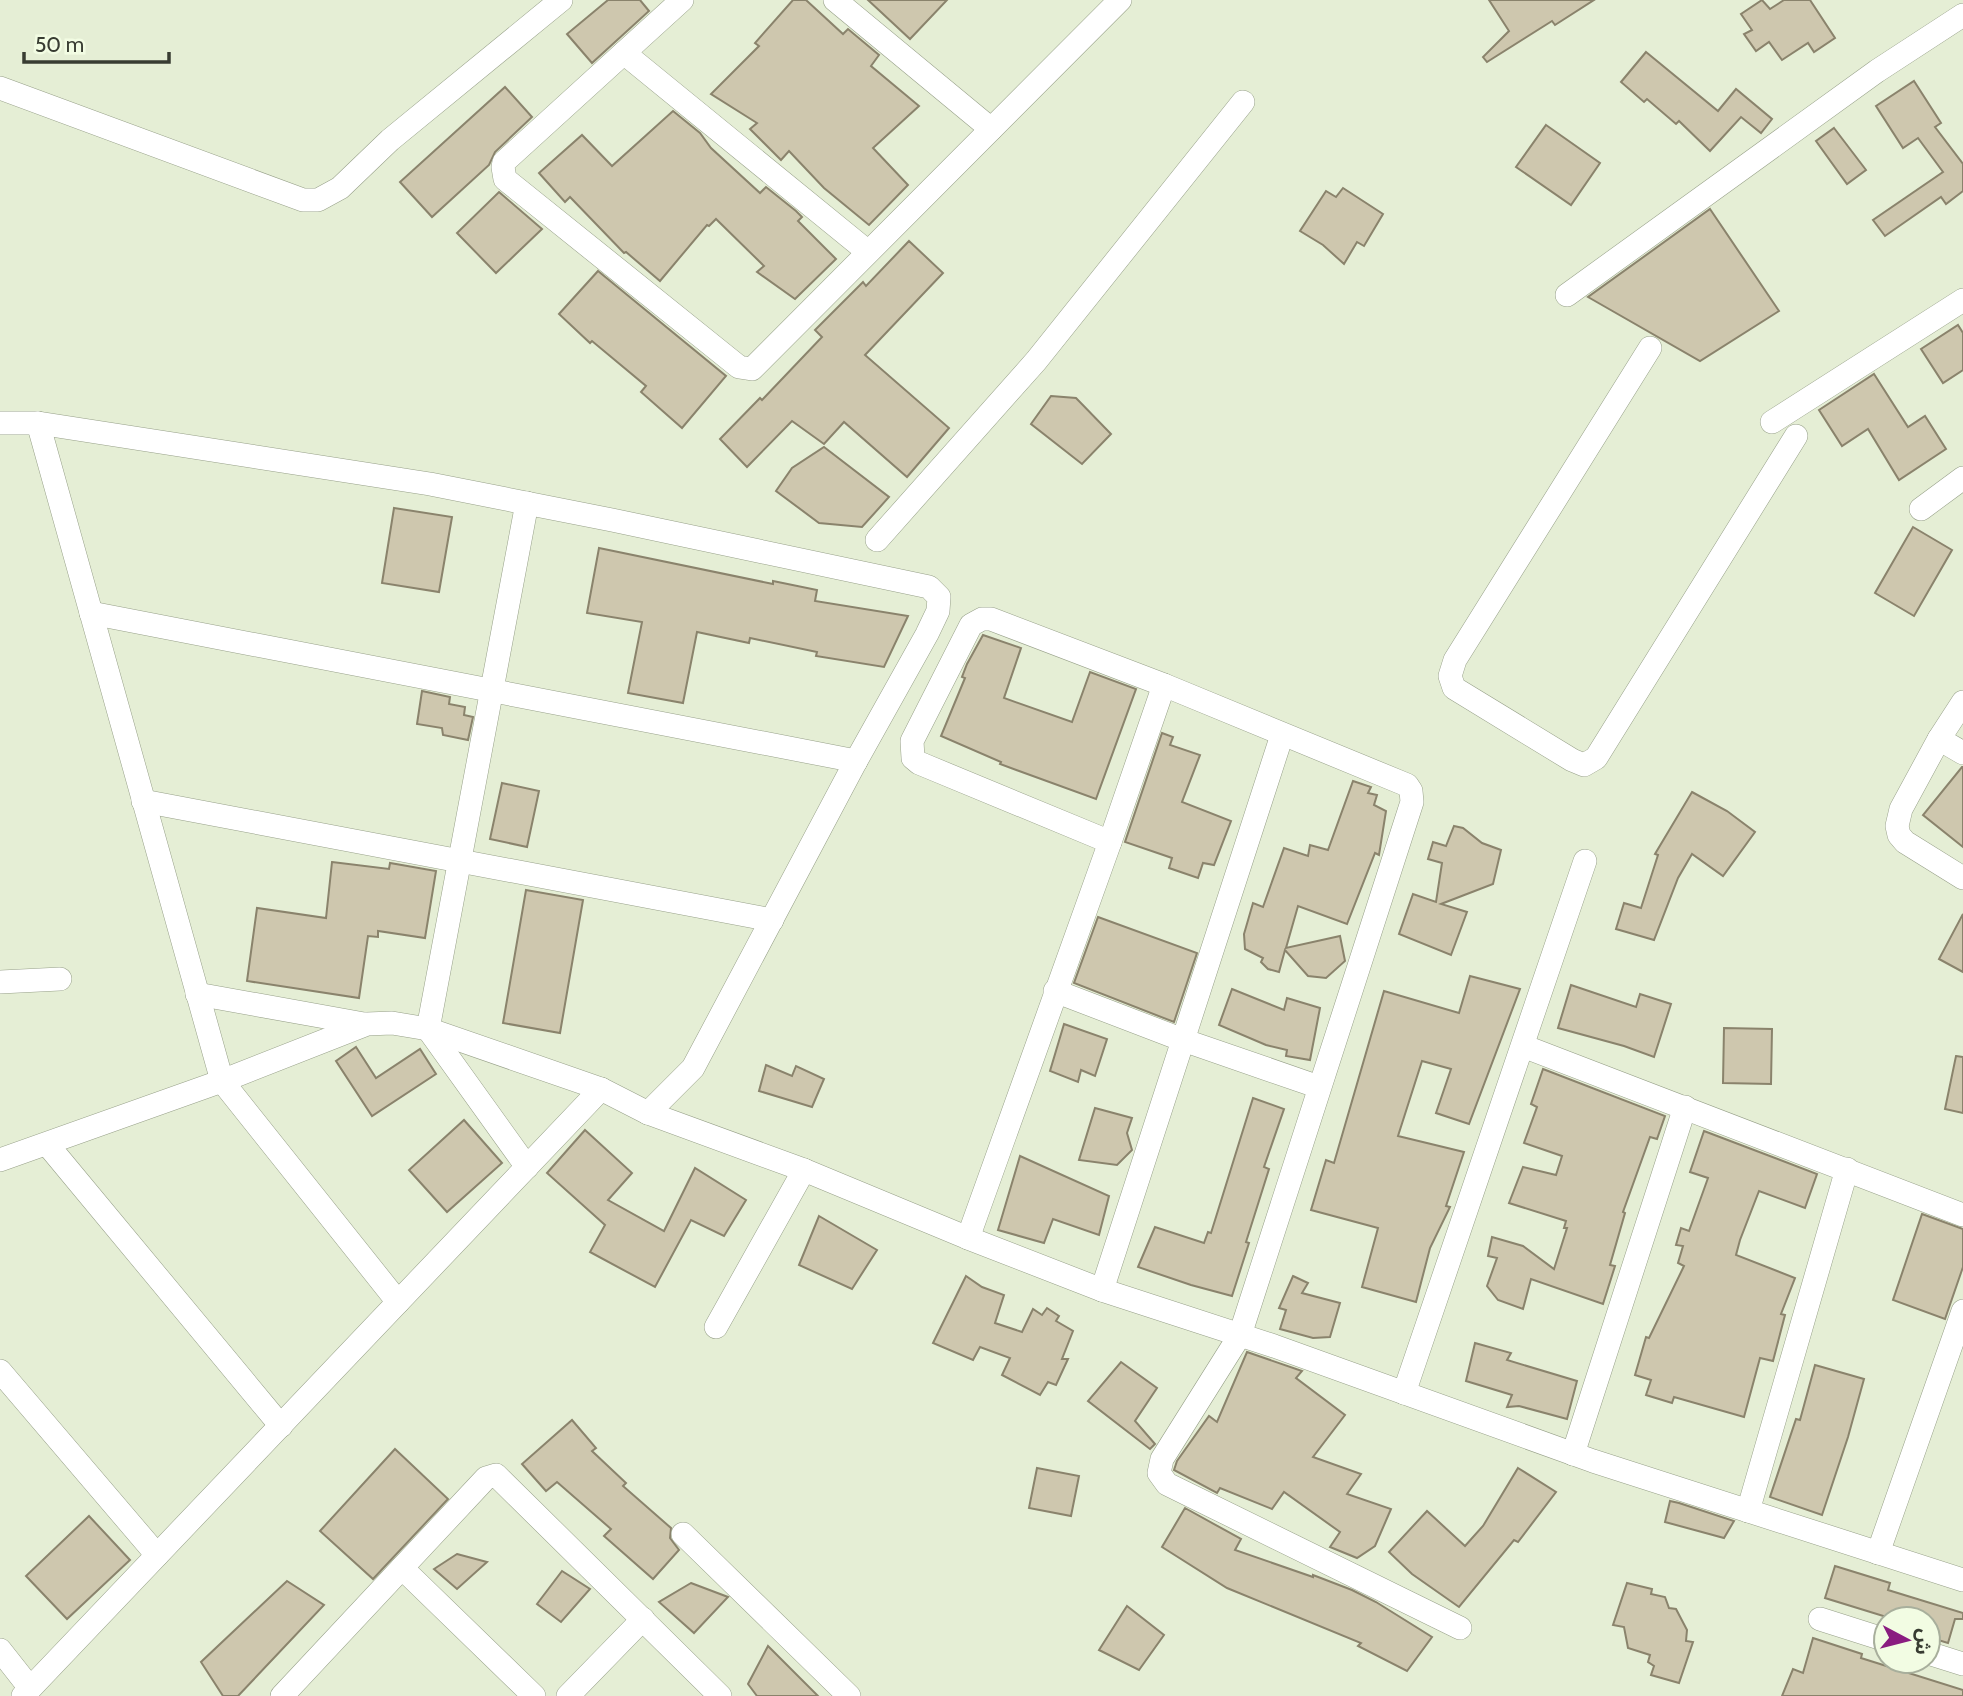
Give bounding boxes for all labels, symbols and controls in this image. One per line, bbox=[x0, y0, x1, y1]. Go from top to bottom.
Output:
scale bar bbox=[24, 21, 170, 65]
text: 50 m bbox=[35, 32, 84, 57]
north arrow bbox=[1872, 1605, 1942, 1675]
text: ش bbox=[1910, 1628, 1936, 1656]

